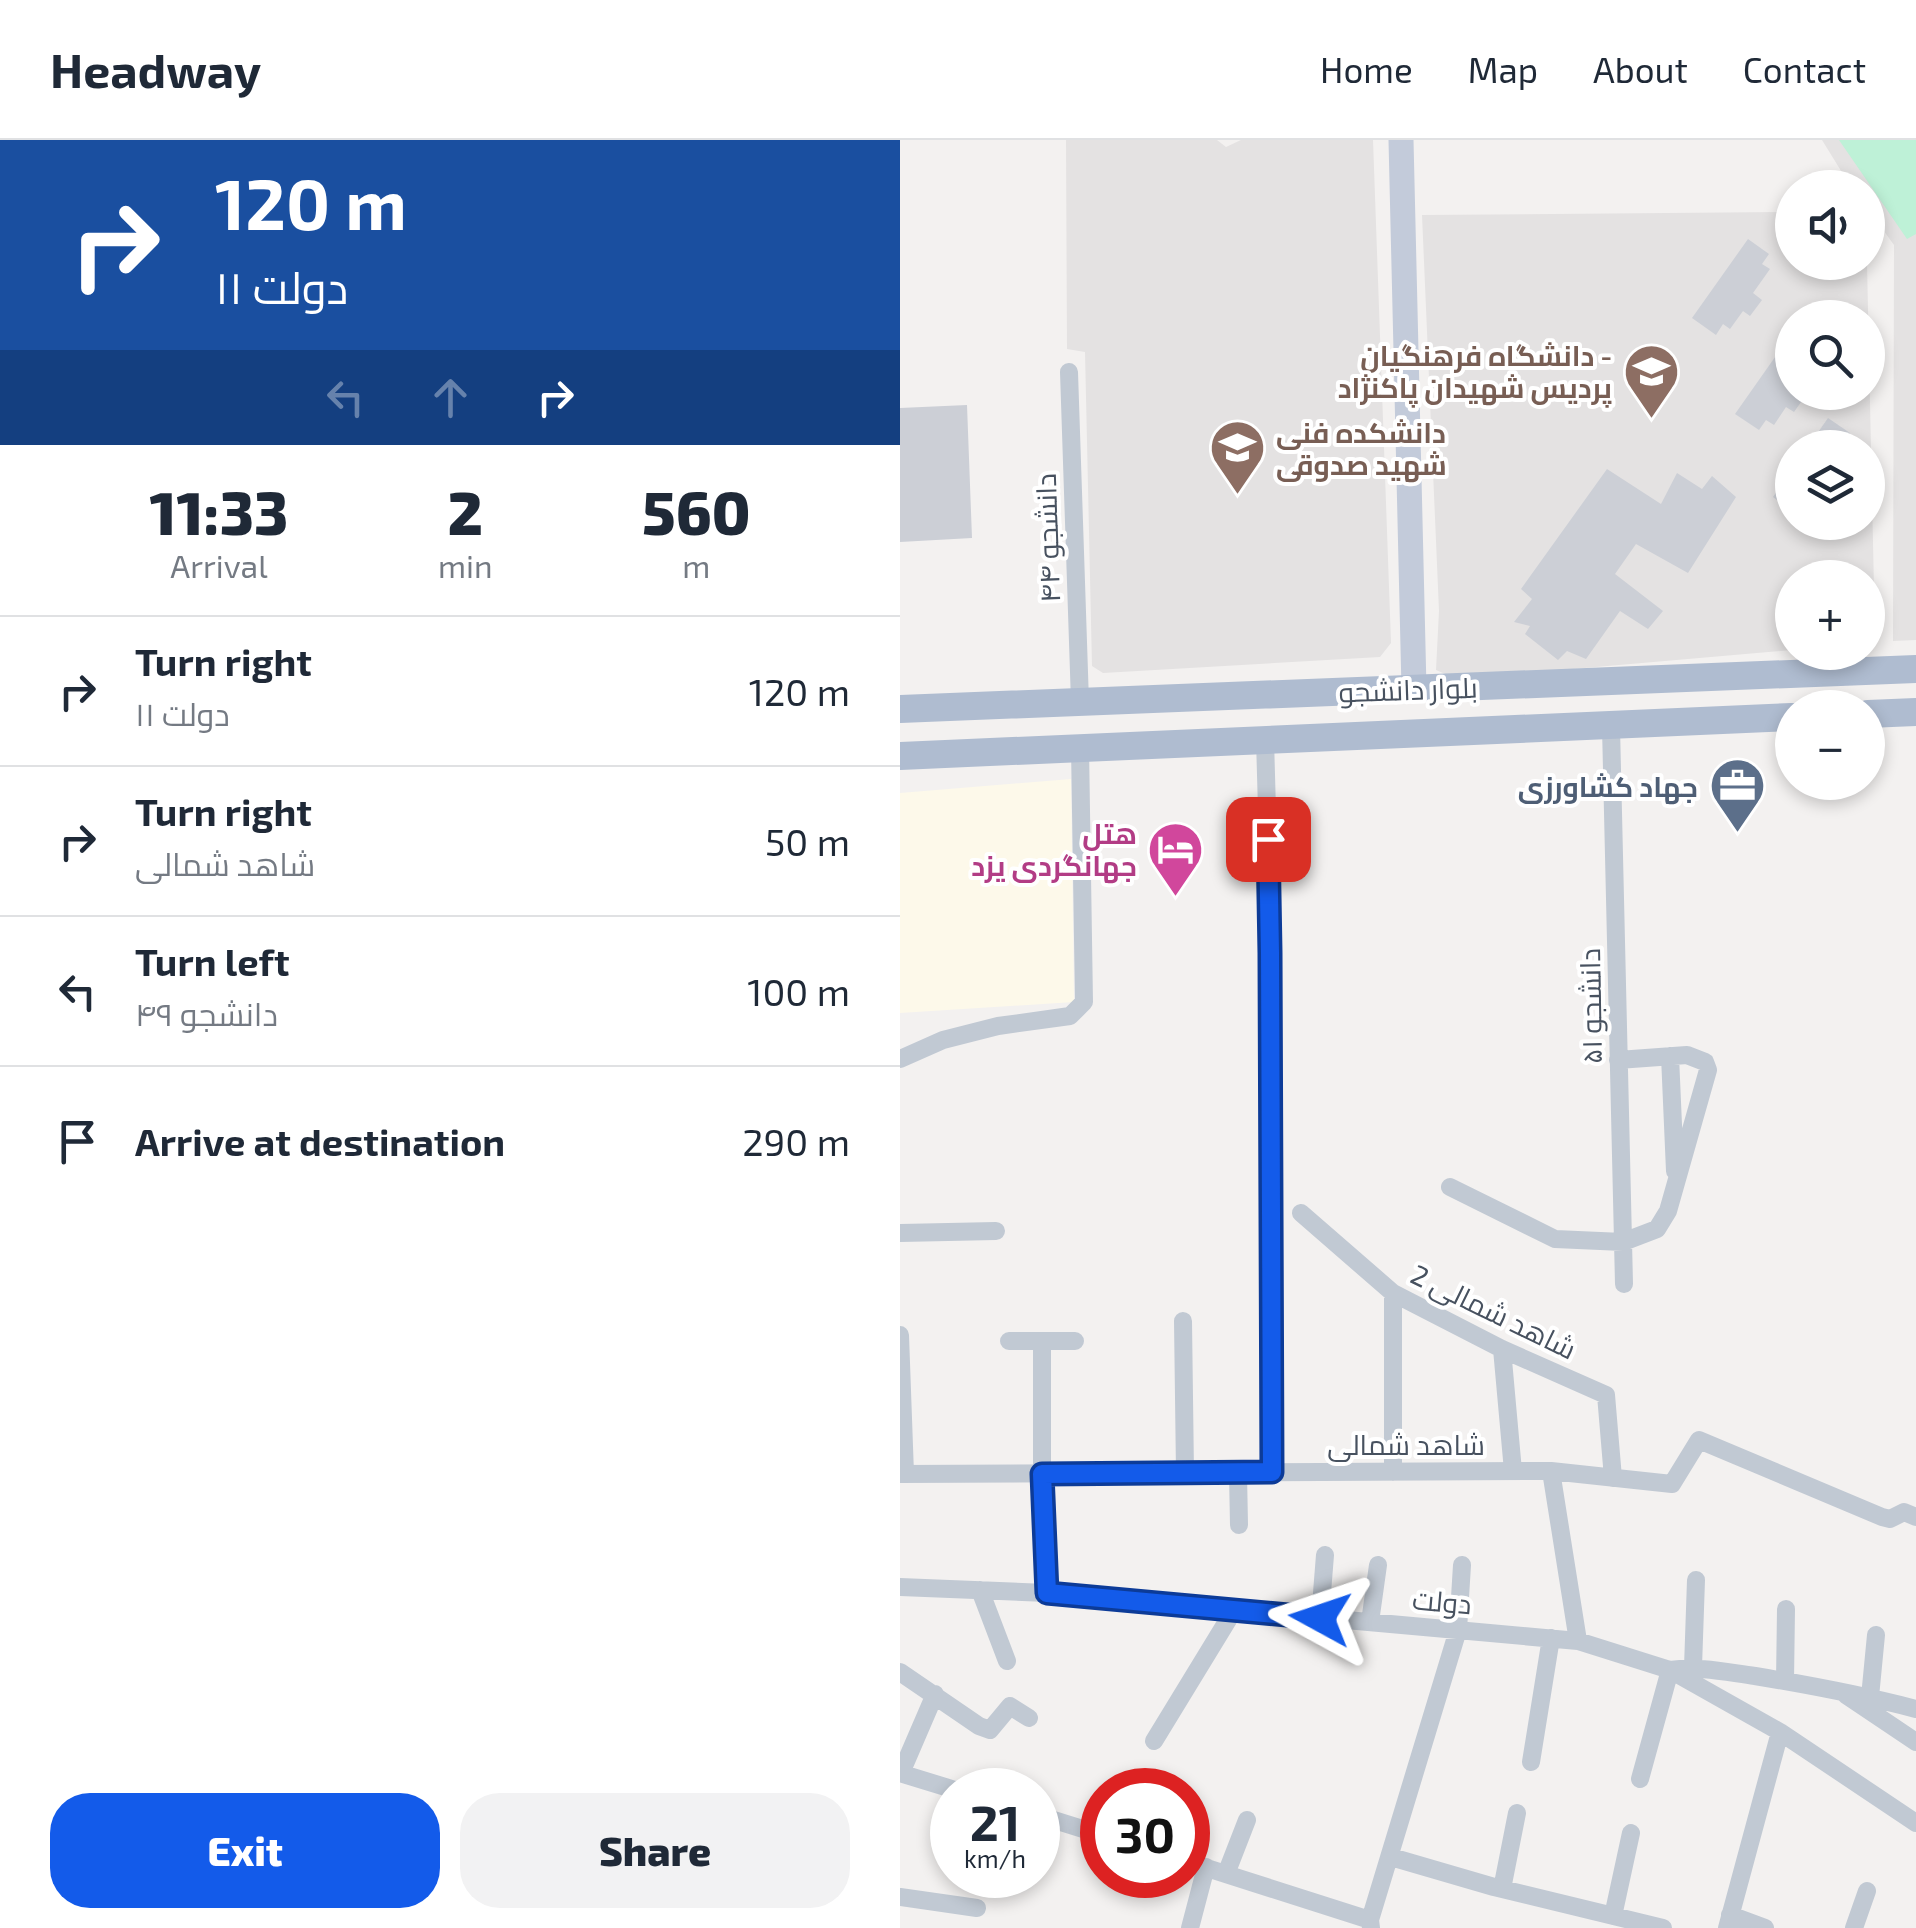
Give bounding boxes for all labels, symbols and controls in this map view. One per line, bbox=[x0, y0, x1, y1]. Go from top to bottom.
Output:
text: Headway bbox=[50, 40, 261, 98]
text: Home bbox=[1320, 48, 1413, 90]
text: Map bbox=[1468, 48, 1538, 90]
text: About bbox=[1593, 48, 1688, 90]
text: Contact bbox=[1743, 48, 1866, 90]
text: 120 m bbox=[215, 160, 407, 244]
map controls bbox=[1775, 170, 1885, 800]
button: sound bbox=[1775, 170, 1885, 280]
icon: right bbox=[50, 180, 180, 310]
text: دولت ۱۱ bbox=[215, 259, 348, 313]
button: search bbox=[1775, 300, 1885, 410]
place label: دانشگاه فرهنگیان - پردیس شهیدان پاکنژاد bbox=[1338, 338, 1612, 408]
school or university icon: دانشگاه فرهنگیان - پردیس شهیدان پاکنژاد bbox=[1621, 341, 1681, 420]
icon: left bbox=[318, 370, 373, 425]
icon: ahead bbox=[423, 370, 478, 425]
icon: right bbox=[528, 370, 583, 425]
place label: دانشکده فنی شهید صدوقی bbox=[1276, 415, 1447, 483]
school or university icon: دانشکده فنی شهید صدوقی bbox=[1207, 418, 1267, 497]
button: layers bbox=[1775, 430, 1885, 540]
street label: دانشجو ۴۴ bbox=[1028, 473, 1066, 603]
text: 11:33 bbox=[150, 475, 288, 547]
text: 2 bbox=[448, 475, 483, 547]
text: 560 bbox=[642, 475, 750, 547]
text: Arrival bbox=[170, 546, 268, 584]
text: min bbox=[438, 546, 493, 584]
text: m bbox=[682, 546, 710, 584]
button: + bbox=[1775, 560, 1885, 670]
text: Turn right bbox=[135, 638, 312, 684]
icon: right bbox=[50, 664, 105, 719]
text: 120 m bbox=[749, 668, 850, 714]
street label: بلوار دانشجو bbox=[1338, 670, 1478, 708]
button: − bbox=[1775, 690, 1885, 800]
text: دولت ۱۱ bbox=[135, 694, 230, 732]
office icon: جهاد کشاورزی bbox=[1707, 756, 1767, 835]
place label: جهاد کشاورزی bbox=[1518, 769, 1698, 805]
text: Turn right bbox=[135, 788, 312, 834]
pin bbox=[1226, 797, 1311, 882]
icon: arrive bbox=[1241, 812, 1296, 867]
icon: right bbox=[50, 814, 105, 869]
place label: هتل جهانگردی یزد bbox=[971, 816, 1137, 884]
text: 50 m bbox=[765, 818, 850, 864]
hotel icon: هتل جهانگردی یزد bbox=[1146, 819, 1206, 898]
text: شاهد شمالی bbox=[135, 844, 315, 882]
text: Turn left bbox=[135, 938, 290, 984]
street label: دانشجو ۵۱ bbox=[1572, 948, 1608, 1064]
icon: left bbox=[50, 964, 105, 1019]
text: 100 m bbox=[747, 968, 850, 1014]
text: دانشجو ۴۹ bbox=[135, 994, 278, 1032]
icon: arrive bbox=[50, 1114, 105, 1169]
text: Arrive at destination bbox=[135, 1118, 505, 1164]
text: 290 m bbox=[742, 1118, 850, 1164]
street label: شاهد شمالی 2 bbox=[1405, 1256, 1582, 1367]
street label: شاهد شمالی bbox=[1327, 1427, 1485, 1462]
position arrow bbox=[1268, 1566, 1372, 1670]
street label: دولت bbox=[1411, 1581, 1473, 1621]
speed limit sign: 30 bbox=[1080, 1768, 1210, 1898]
text: 21 bbox=[970, 1791, 1020, 1851]
button: Exit bbox=[50, 1793, 440, 1908]
button: Share bbox=[460, 1793, 850, 1908]
text: km/h bbox=[964, 1843, 1026, 1873]

